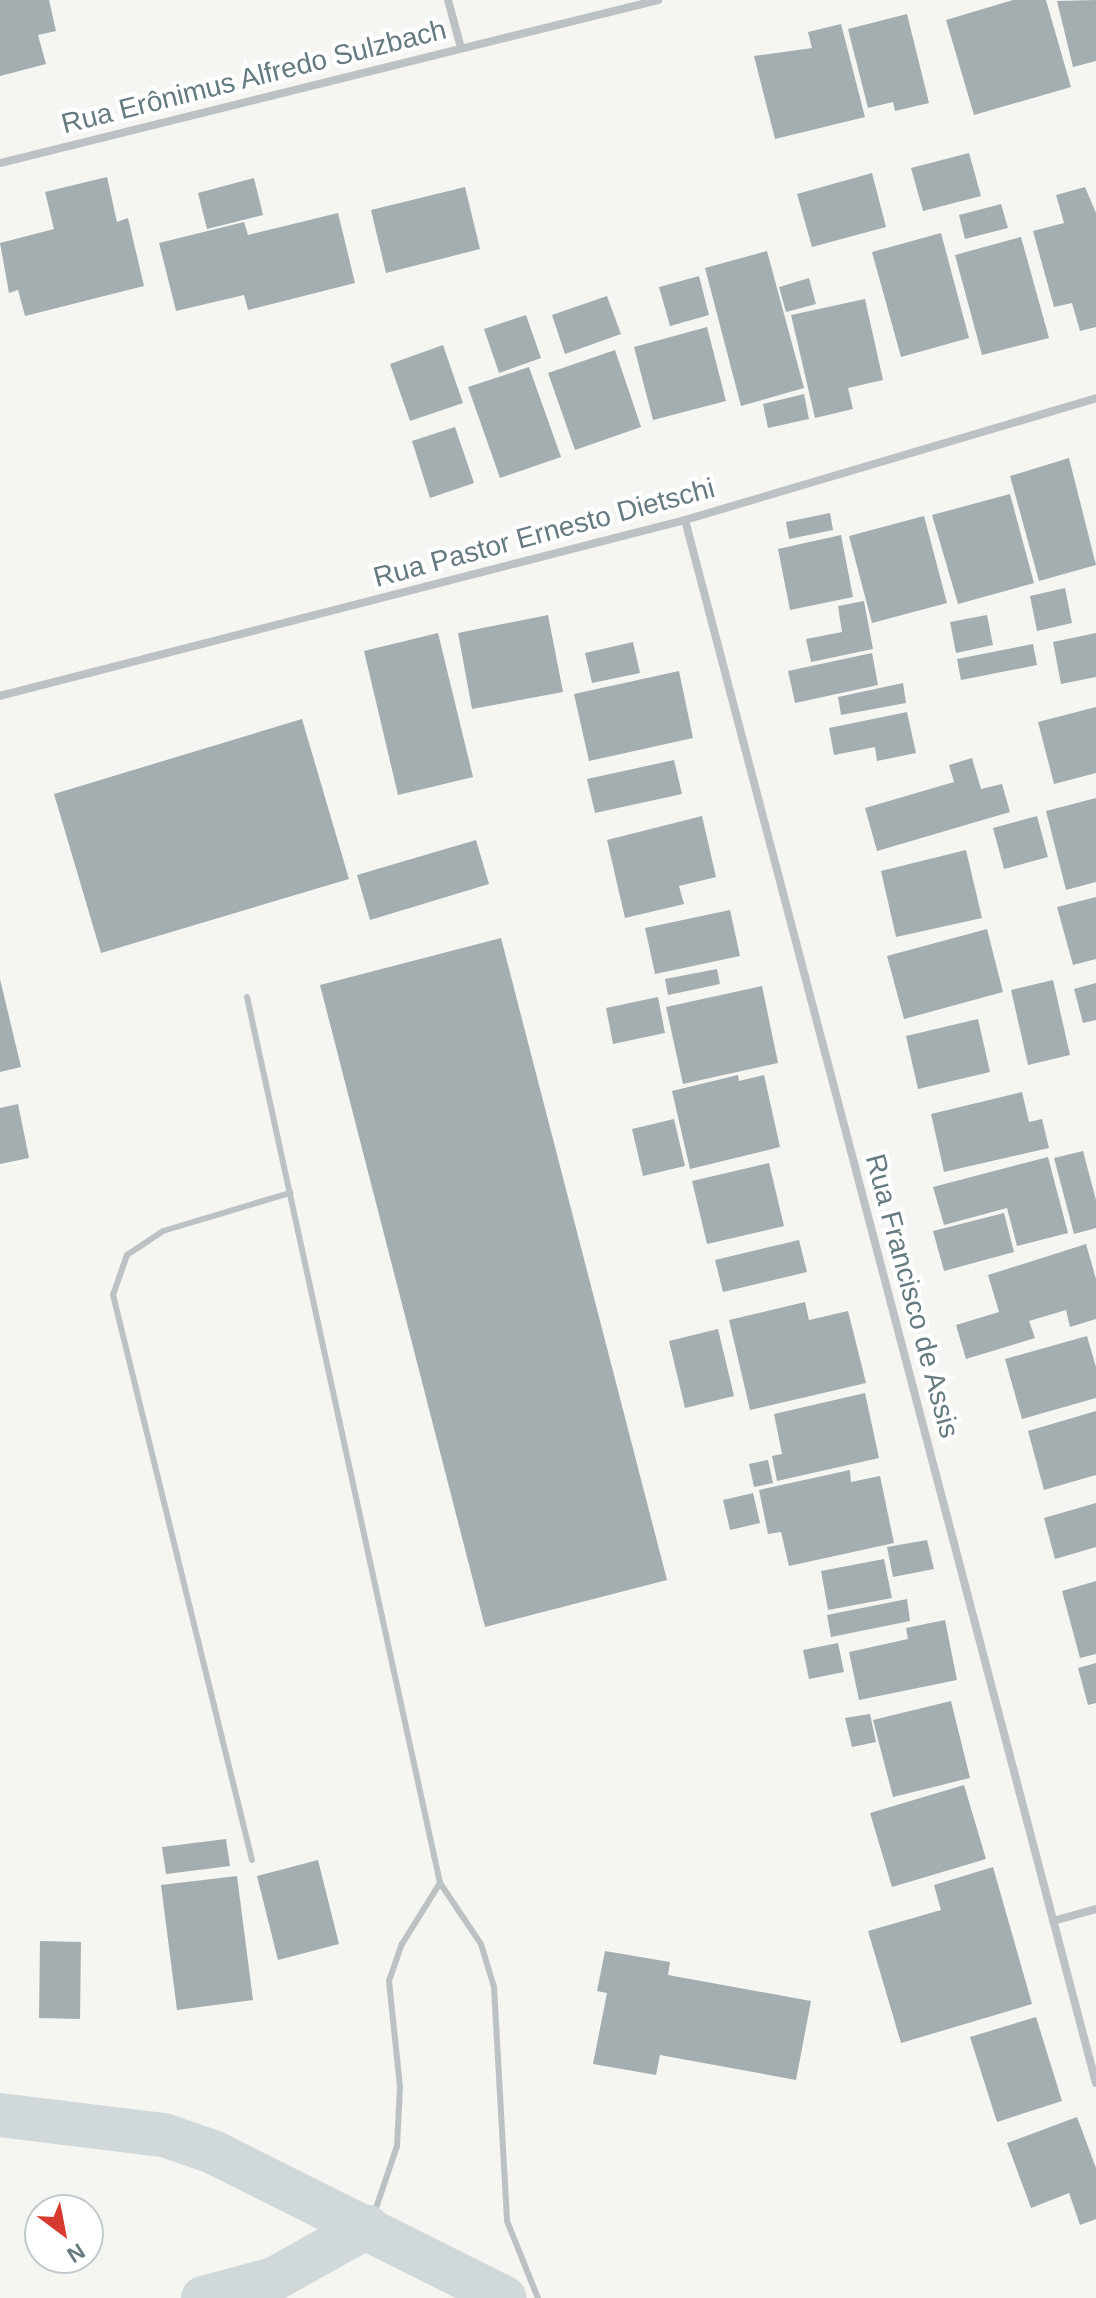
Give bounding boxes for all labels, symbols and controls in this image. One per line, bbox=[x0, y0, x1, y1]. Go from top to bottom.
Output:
street label: Rua Erônimus Alfredo Sulzbach bbox=[57, 13, 451, 141]
street label: Rua Pastor Ernesto Dietschi bbox=[370, 471, 718, 595]
street label: Rua Francisco de Assis bbox=[858, 1150, 966, 1442]
north arrow bbox=[24, 2194, 104, 2274]
text: N bbox=[63, 2238, 89, 2268]

